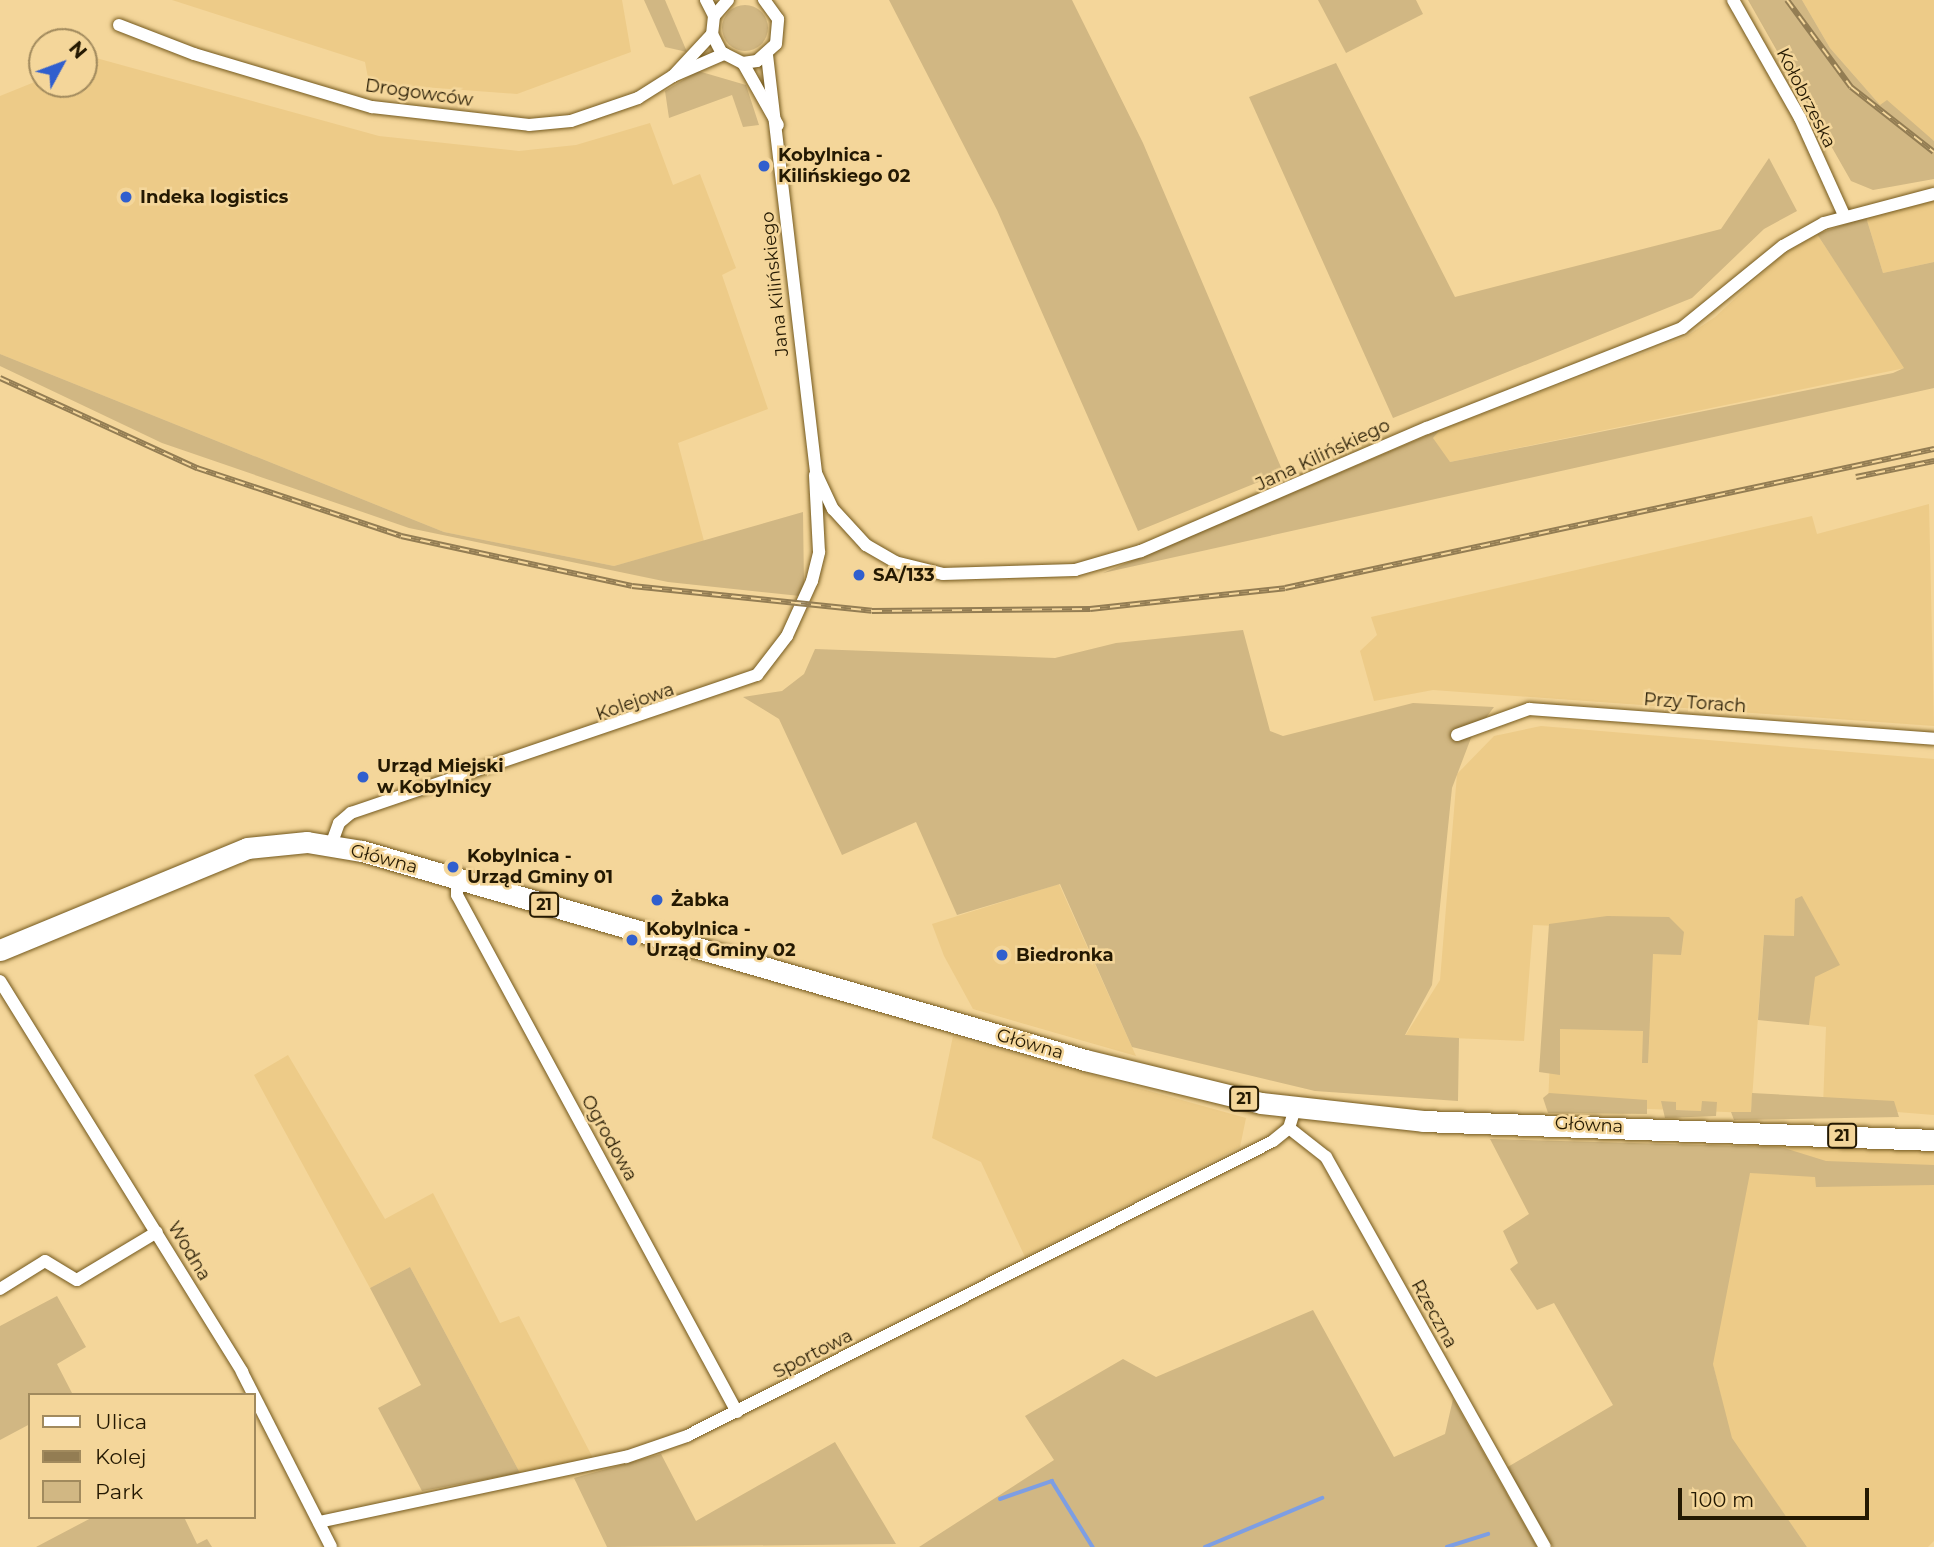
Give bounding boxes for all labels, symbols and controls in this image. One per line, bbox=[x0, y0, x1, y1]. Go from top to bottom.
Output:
north arrow bbox=[28, 28, 98, 98]
text: N bbox=[64, 37, 91, 64]
street label: Kołobrzeska bbox=[1772, 44, 1840, 152]
street label: Drogowców bbox=[364, 75, 474, 111]
place label: Kobylnica - Kilińskiego 02 bbox=[778, 145, 910, 188]
marker: Kobylnica - Kilińskiego 02 bbox=[756, 158, 772, 174]
place label: Indeka logistics bbox=[140, 186, 288, 208]
marker: Indeka logistics bbox=[118, 189, 134, 205]
street label: Jana Kilińskiego bbox=[757, 211, 793, 357]
street label: Jana Kilińskiego bbox=[1252, 414, 1394, 496]
place label: SA/133 bbox=[873, 564, 935, 586]
marker: SA/133 bbox=[851, 567, 867, 583]
street label: Kolejowa bbox=[593, 679, 677, 725]
street label: Przy Torach bbox=[1643, 689, 1747, 717]
place label: Urząd Miejski w Kobylnicy bbox=[377, 756, 504, 798]
marker: Urząd Miejski w Kobylnicy bbox=[355, 769, 371, 785]
street label: Główna bbox=[348, 840, 420, 878]
place label: Kobylnica - Urząd Gminy 01 bbox=[467, 846, 613, 888]
marker: Kobylnica - Urząd Gminy 01 bbox=[445, 859, 461, 875]
place label: Żabka bbox=[671, 889, 729, 911]
road number: 21 bbox=[528, 892, 560, 917]
marker: Żabka bbox=[649, 892, 665, 908]
place label: Kobylnica - Urząd Gminy 02 bbox=[646, 919, 796, 962]
marker: Kobylnica - Urząd Gminy 02 bbox=[624, 932, 640, 948]
place label: Biedronka bbox=[1016, 944, 1114, 966]
marker: Biedronka bbox=[994, 947, 1010, 963]
street label: Główna bbox=[994, 1024, 1066, 1064]
road number: 21 bbox=[1228, 1086, 1260, 1112]
street label: Ogrodowa bbox=[577, 1091, 641, 1185]
street label: Główna bbox=[1554, 1112, 1624, 1138]
road number: 21 bbox=[1826, 1124, 1858, 1148]
street label: Wodna bbox=[163, 1217, 215, 1285]
street label: Rzeczna bbox=[1406, 1276, 1462, 1352]
street label: Sportowa bbox=[770, 1325, 856, 1383]
legend bbox=[28, 1393, 256, 1519]
text: Ulica bbox=[95, 1409, 147, 1434]
text: Kolej bbox=[95, 1444, 147, 1469]
scale bar bbox=[1682, 1474, 1873, 1518]
text: Park bbox=[95, 1479, 143, 1504]
text: 100 m bbox=[1691, 1487, 1754, 1512]

